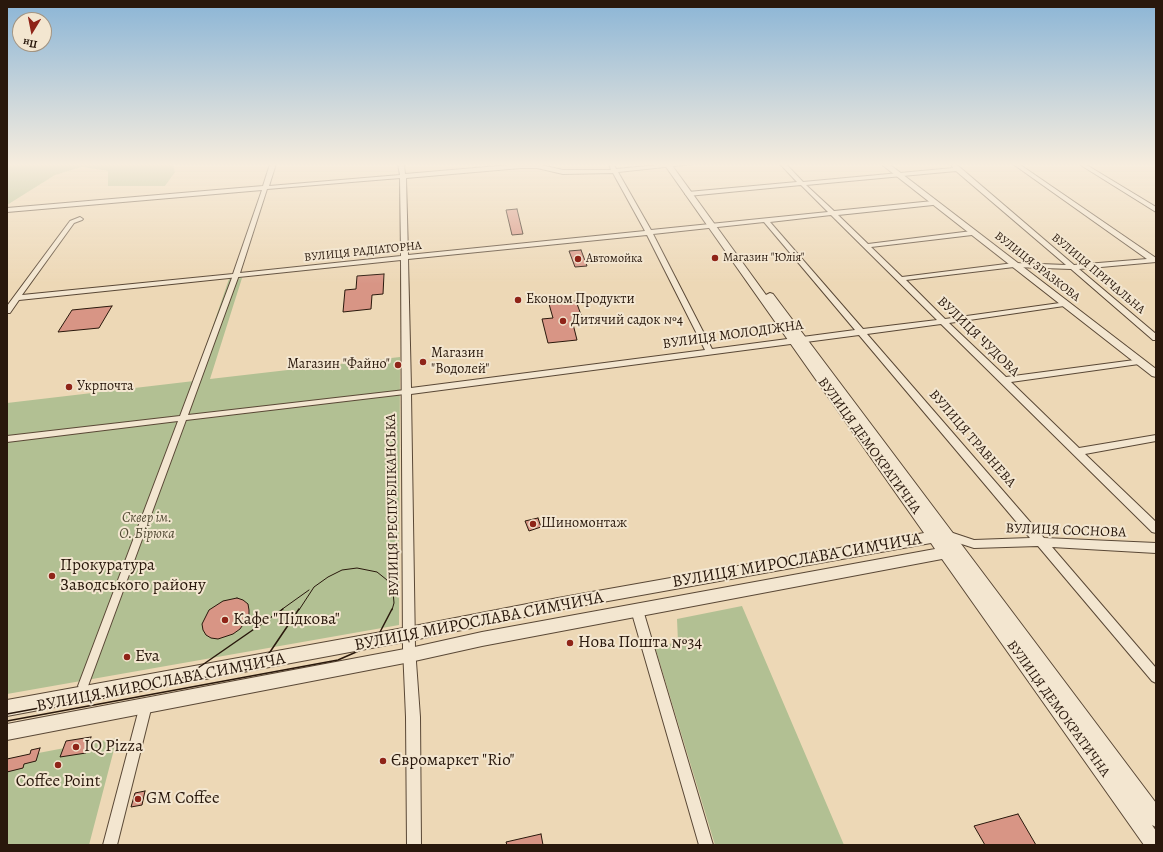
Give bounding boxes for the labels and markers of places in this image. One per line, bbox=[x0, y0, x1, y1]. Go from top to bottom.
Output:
place label: Магазин "Юлія" bbox=[723, 251, 804, 265]
place label: Автомойка bbox=[586, 252, 643, 266]
marker: Магазин "Юлія" bbox=[710, 253, 720, 263]
marker: Автомойка bbox=[573, 254, 583, 264]
place label: Економ Продукти bbox=[526, 292, 635, 308]
marker: Економ Продукти bbox=[513, 295, 523, 305]
place label: Дитячий садок №4 bbox=[571, 313, 683, 329]
marker: Дитячий садок №4 bbox=[558, 316, 568, 326]
place label: Магазин "Водолей" bbox=[431, 346, 489, 378]
place label: Магазин "Файно" bbox=[287, 357, 390, 373]
marker: Магазин "Водолей" bbox=[418, 357, 428, 367]
marker: Магазин "Файно" bbox=[393, 360, 403, 370]
place label: Укрпочта bbox=[77, 379, 134, 395]
marker: Укрпочта bbox=[64, 382, 74, 392]
place label: Шиномонтаж bbox=[541, 516, 627, 532]
marker: Шиномонтаж bbox=[528, 519, 538, 529]
place label: Прокуратура Заводського району bbox=[60, 556, 206, 596]
marker: Прокуратура Заводського району bbox=[47, 571, 57, 581]
place label: Кафе "Підкова" bbox=[233, 610, 340, 630]
marker: Кафе "Підкова" bbox=[220, 615, 230, 625]
place label: Нова Пошта №34 bbox=[578, 633, 702, 653]
marker: Нова Пошта №34 bbox=[565, 638, 575, 648]
place label: Eva bbox=[135, 647, 160, 667]
marker: Eva bbox=[122, 652, 132, 662]
place label: IQ Pіzza bbox=[84, 737, 143, 757]
marker: IQ Pіzza bbox=[71, 742, 81, 752]
place label: Євромаркет "Rio" bbox=[391, 751, 515, 771]
marker: Євромаркет "Rio" bbox=[378, 756, 388, 766]
marker: Coffee Point bbox=[53, 760, 63, 770]
place label: Coffee Point bbox=[16, 772, 100, 792]
place label: GM Coffee bbox=[146, 789, 220, 809]
marker: GM Coffee bbox=[133, 794, 143, 804]

